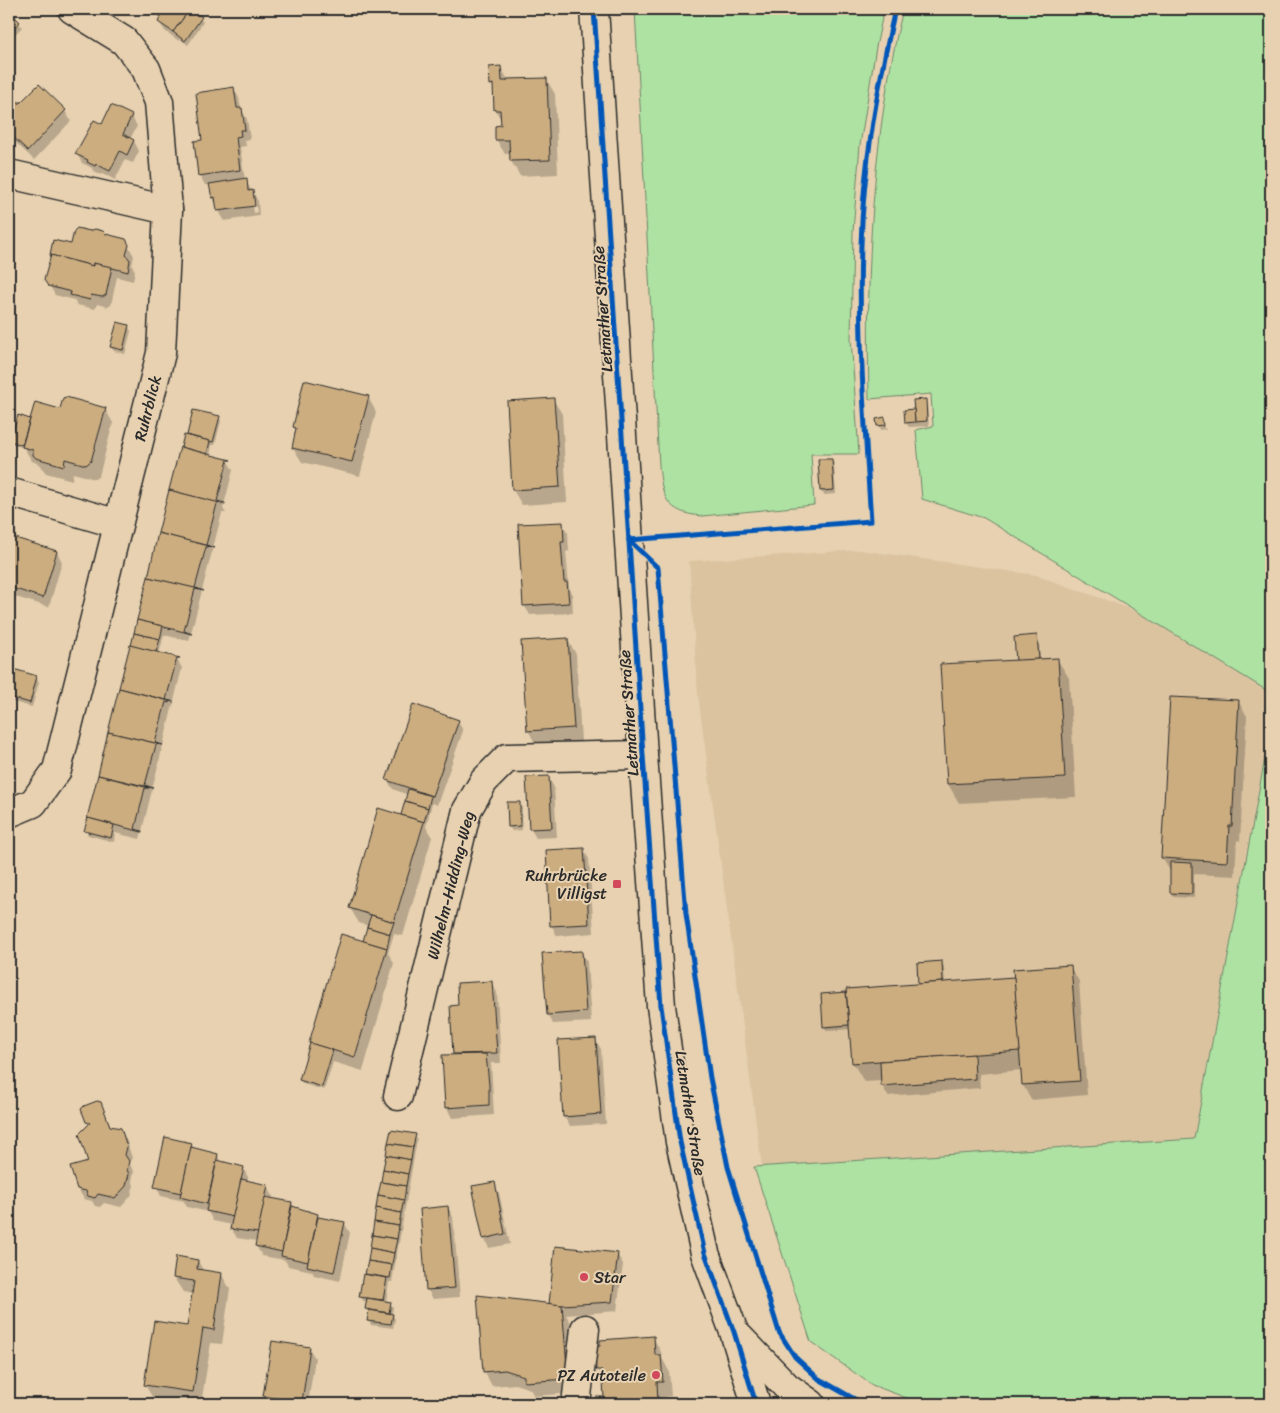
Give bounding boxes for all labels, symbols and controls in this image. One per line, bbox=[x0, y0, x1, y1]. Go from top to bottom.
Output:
street label: Letmather Straße bbox=[584, 245, 621, 373]
street label: Ruhrblick bbox=[125, 372, 170, 444]
street label: Letmather Straße bbox=[610, 649, 647, 777]
street label: Wilhelm-Hidding-Weg bbox=[418, 808, 483, 962]
place label: Ruhrbrücke Villigst bbox=[525, 861, 607, 908]
marker: Ruhrbrücke Villigst bbox=[611, 878, 623, 890]
street label: Letmather Straße bbox=[666, 1048, 715, 1178]
place label: Star bbox=[594, 1263, 627, 1292]
marker: Star bbox=[578, 1271, 590, 1283]
place label: PZ Autoteile bbox=[558, 1361, 646, 1390]
marker: PZ Autoteile bbox=[650, 1369, 662, 1381]

